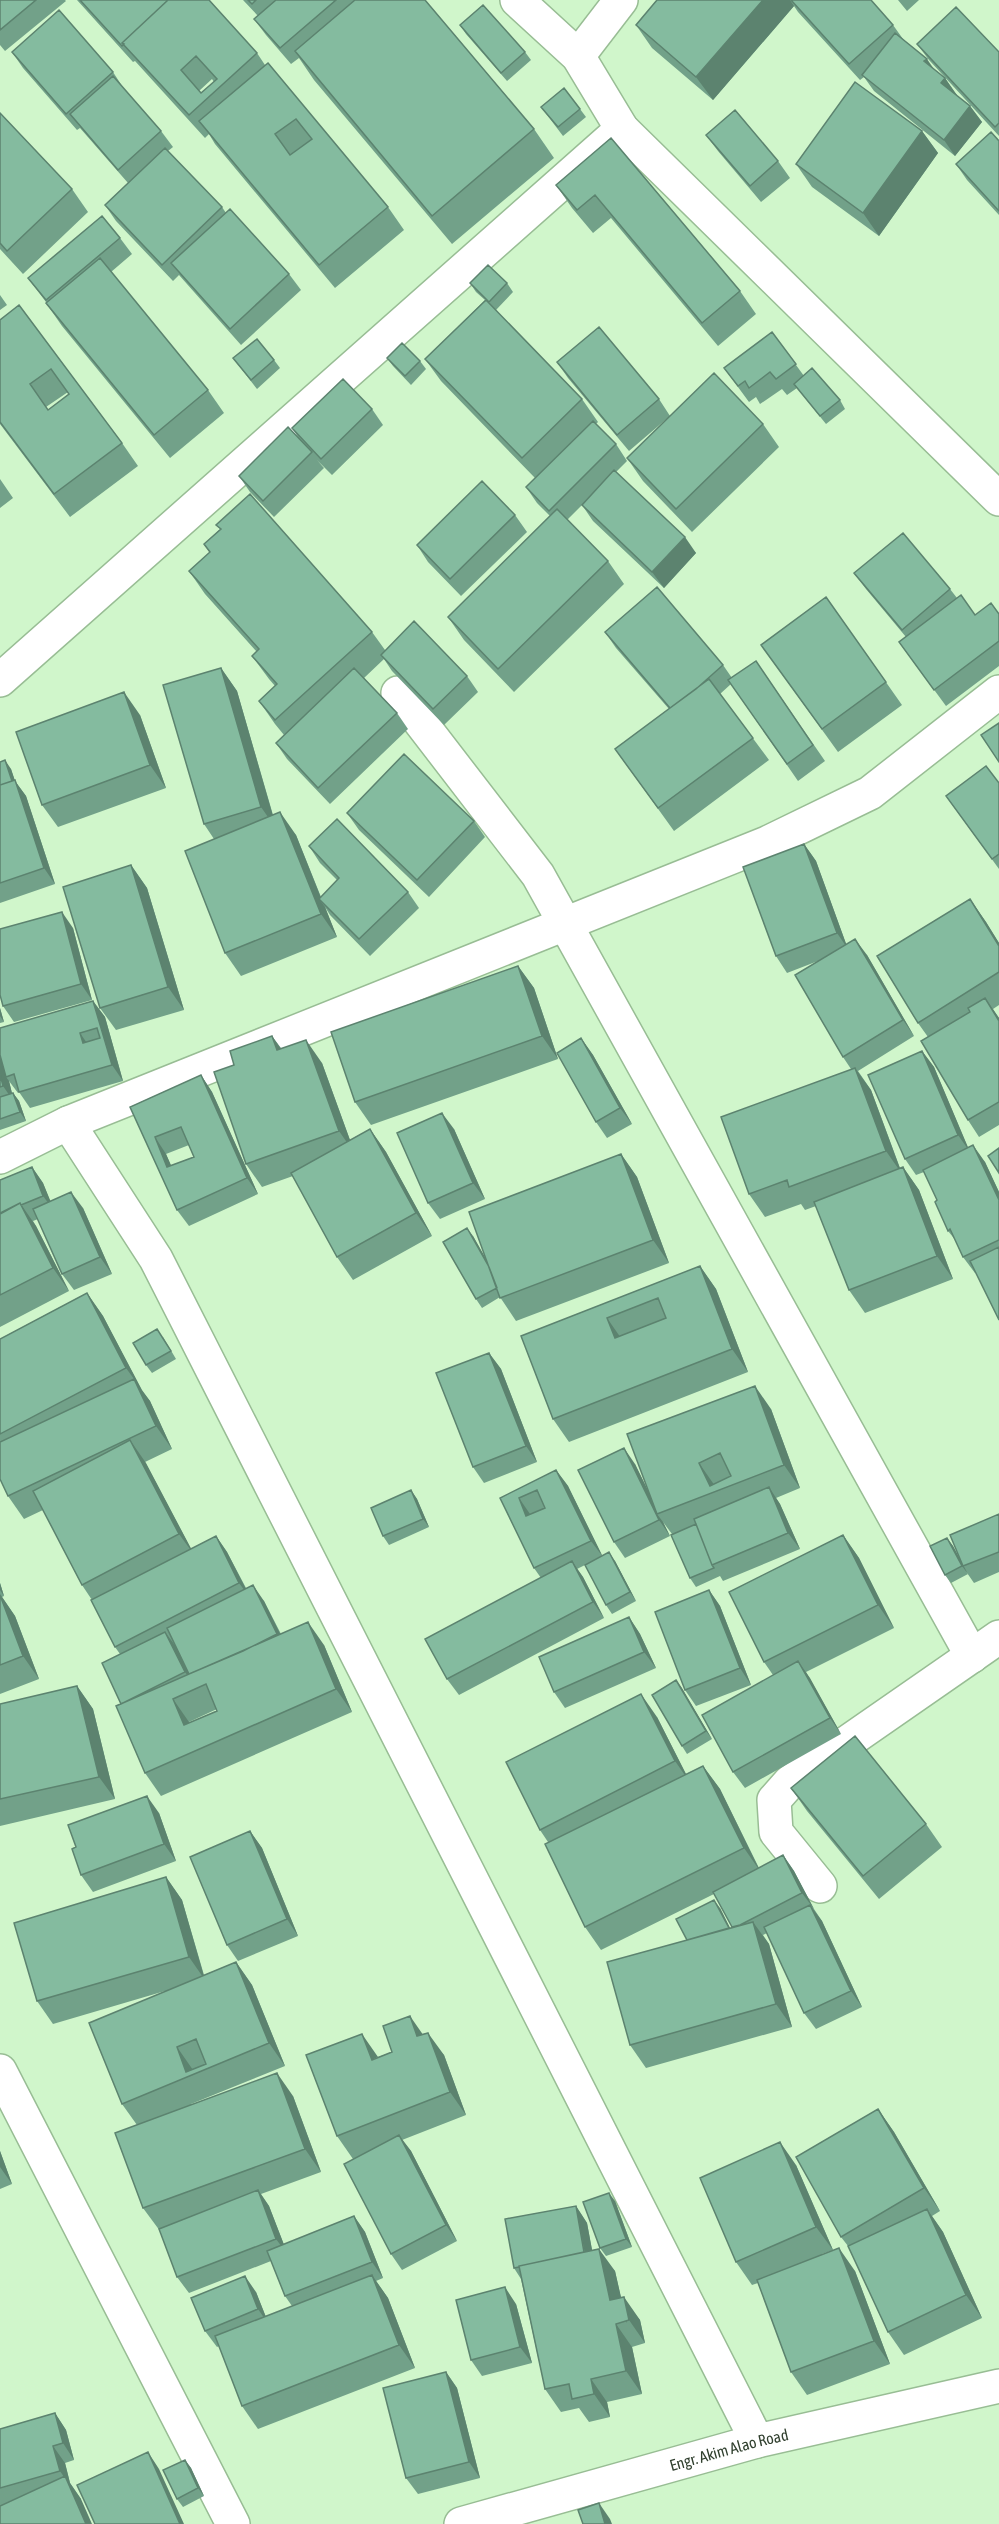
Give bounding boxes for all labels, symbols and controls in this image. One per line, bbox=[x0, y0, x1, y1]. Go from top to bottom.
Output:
street label: Engr. Akim Alao Road bbox=[667, 2425, 790, 2474]

